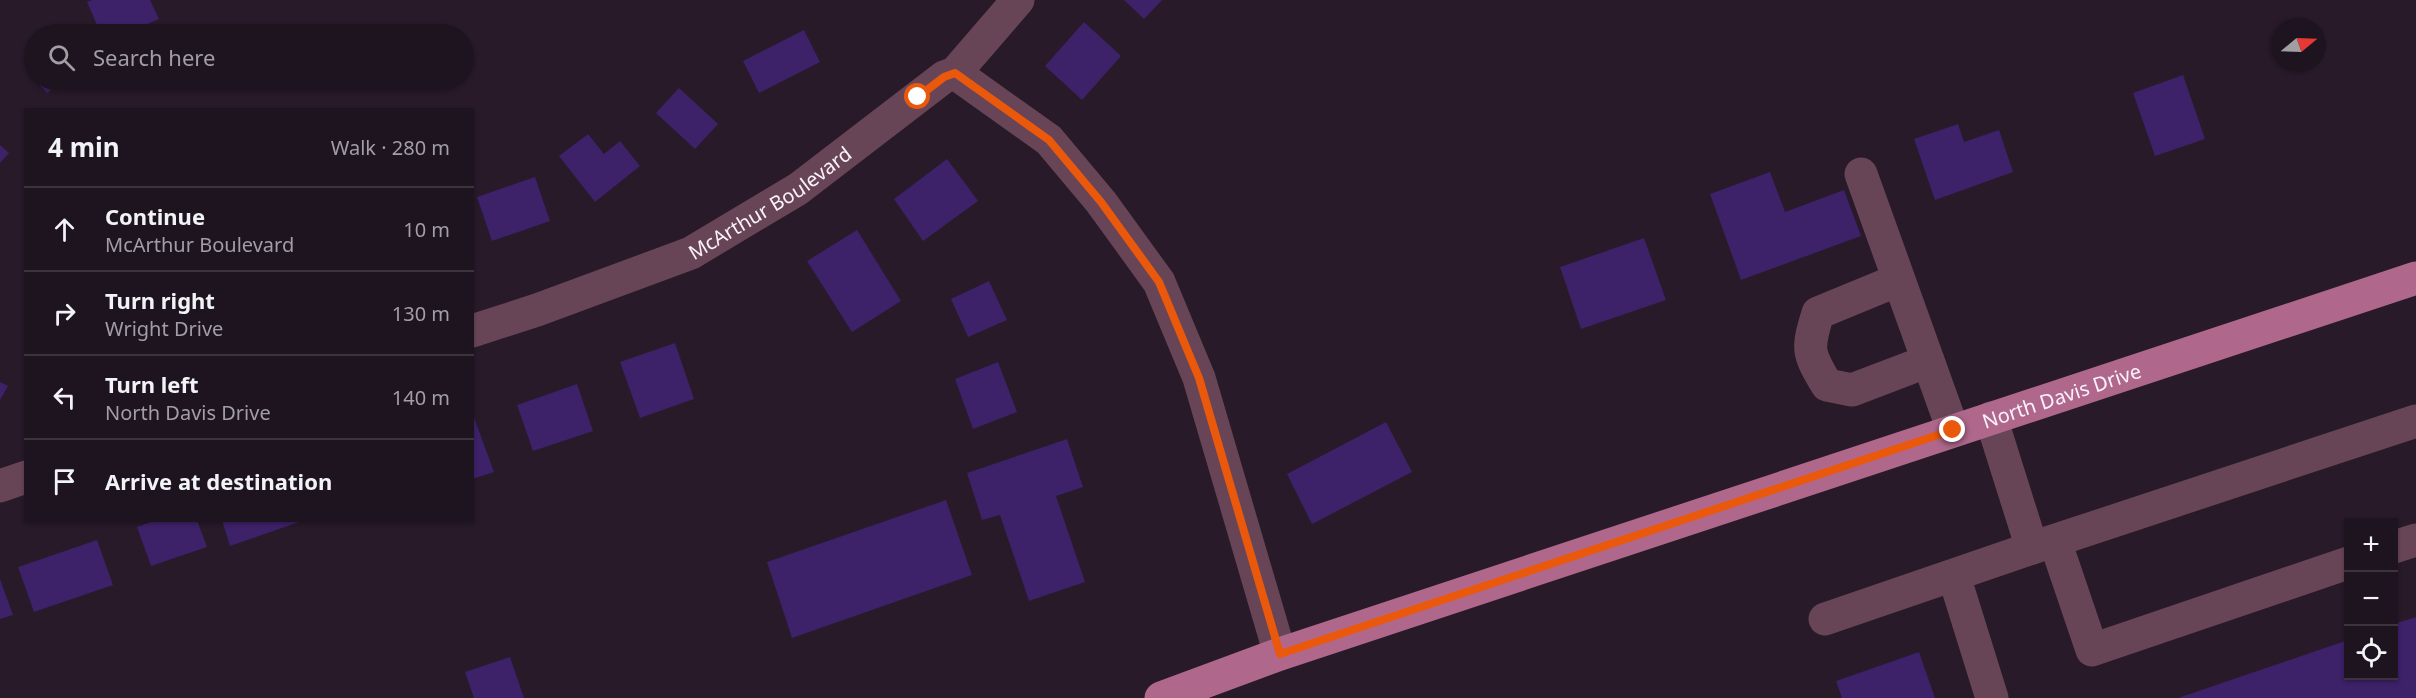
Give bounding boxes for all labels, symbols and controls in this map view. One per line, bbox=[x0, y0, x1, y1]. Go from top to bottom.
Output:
north arrow bbox=[2272, 18, 2326, 72]
search box bbox=[24, 24, 474, 90]
icon: search bbox=[45, 41, 78, 74]
text: Search here bbox=[93, 42, 215, 72]
route start bbox=[904, 83, 930, 109]
text: 4 min bbox=[48, 129, 120, 165]
text: Walk · 280 m bbox=[331, 134, 450, 161]
street label: McArthur Boulevard bbox=[683, 140, 857, 265]
text: Continue bbox=[105, 201, 205, 231]
icon: ahead bbox=[48, 213, 81, 246]
text: 10 m bbox=[403, 216, 450, 243]
text: McArthur Boulevard bbox=[105, 231, 294, 258]
text: Turn right bbox=[105, 285, 215, 315]
icon: right bbox=[48, 297, 81, 330]
text: 130 m bbox=[392, 300, 450, 327]
text: Wright Drive bbox=[105, 315, 223, 342]
street label: North Davis Drive bbox=[1978, 356, 2144, 434]
text: Turn left bbox=[105, 369, 199, 399]
icon: left bbox=[48, 381, 81, 414]
text: 140 m bbox=[392, 384, 450, 411]
text: North Davis Drive bbox=[105, 399, 271, 426]
route end bbox=[1939, 416, 1965, 442]
icon: arrive bbox=[48, 465, 81, 498]
text: Arrive at destination bbox=[105, 466, 332, 496]
map controls bbox=[2344, 518, 2398, 680]
button: + bbox=[2344, 518, 2398, 572]
button: − bbox=[2344, 572, 2398, 626]
button: locate bbox=[2344, 626, 2398, 680]

